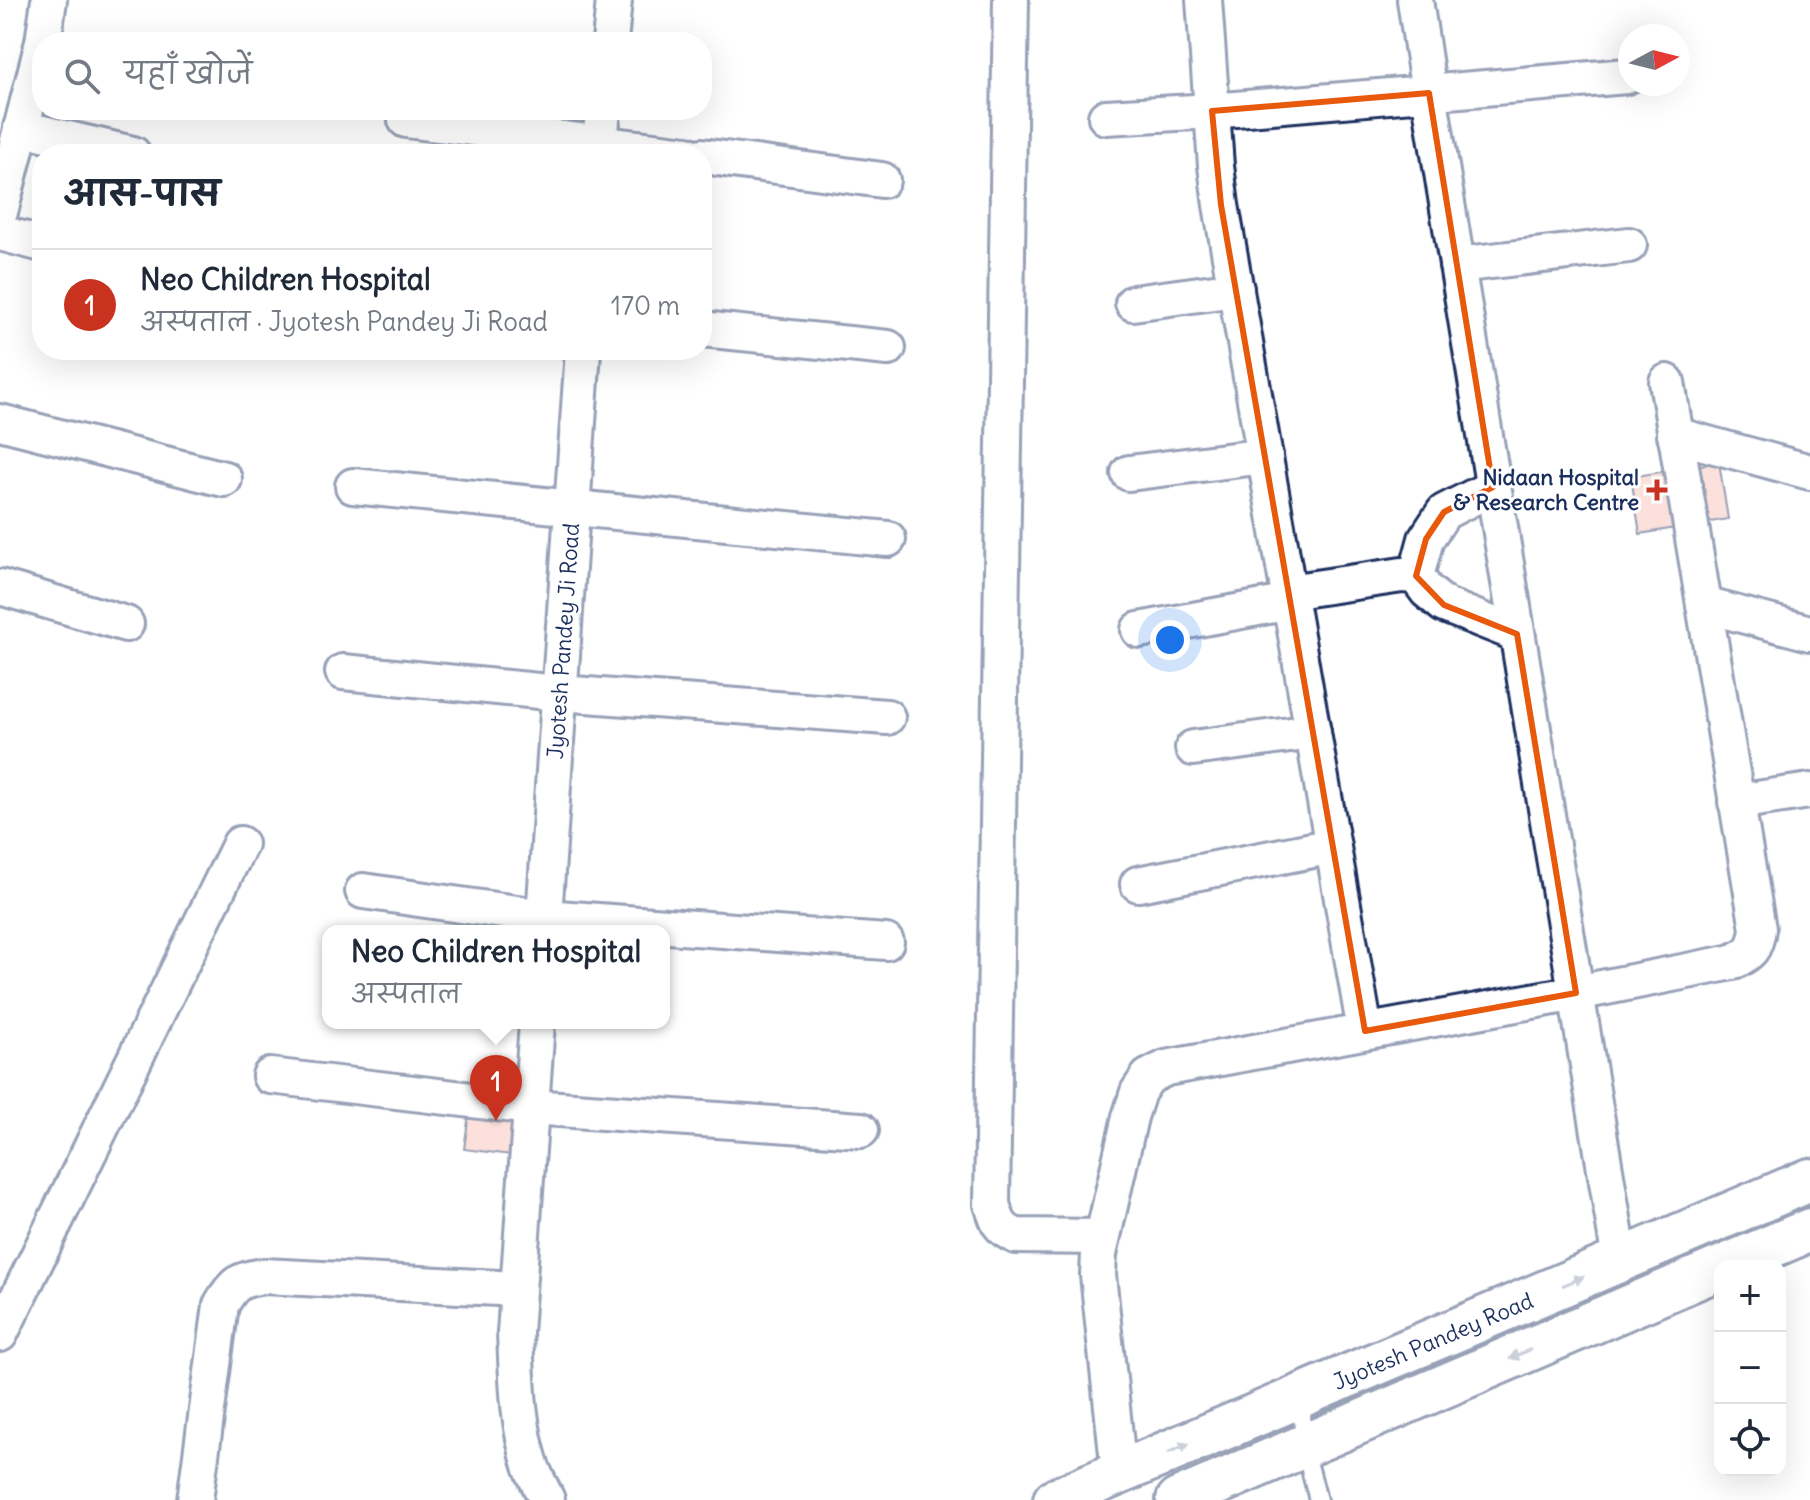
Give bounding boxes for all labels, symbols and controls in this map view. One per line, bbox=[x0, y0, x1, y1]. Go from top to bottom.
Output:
north arrow bbox=[1618, 24, 1690, 96]
search box bbox=[32, 32, 712, 120]
icon: search bbox=[60, 54, 104, 98]
text: यहाँ खोजें bbox=[124, 54, 252, 92]
text: आस-पास bbox=[64, 171, 220, 214]
text: Neo Children Hospital bbox=[140, 260, 431, 298]
text: 1 bbox=[85, 289, 95, 322]
text: 170 m bbox=[611, 289, 680, 322]
text: अस्पताल · Jyotesh Pandey Ji Road bbox=[140, 305, 548, 338]
place label: Nidaan Hospital & Research Centre bbox=[1453, 463, 1639, 516]
marker: Nidaan Hospital & Research Centre bbox=[1646, 479, 1668, 501]
street label: Jyotesh Pandey Ji Road bbox=[541, 522, 585, 760]
your location bbox=[1150, 620, 1190, 660]
popup bbox=[322, 925, 670, 1029]
text: Neo Children Hospital bbox=[351, 932, 641, 970]
text: अस्पताल bbox=[351, 977, 461, 1010]
pin: 1 bbox=[470, 1055, 522, 1121]
map controls bbox=[1714, 1260, 1786, 1476]
button: + bbox=[1714, 1260, 1786, 1332]
one-way arrow bbox=[1561, 1275, 1585, 1288]
street label: Jyotesh Pandey Road bbox=[1329, 1286, 1537, 1396]
button: − bbox=[1714, 1332, 1786, 1404]
one-way arrow bbox=[1508, 1347, 1531, 1360]
button: locate bbox=[1714, 1404, 1786, 1476]
one-way arrow bbox=[1167, 1441, 1191, 1454]

